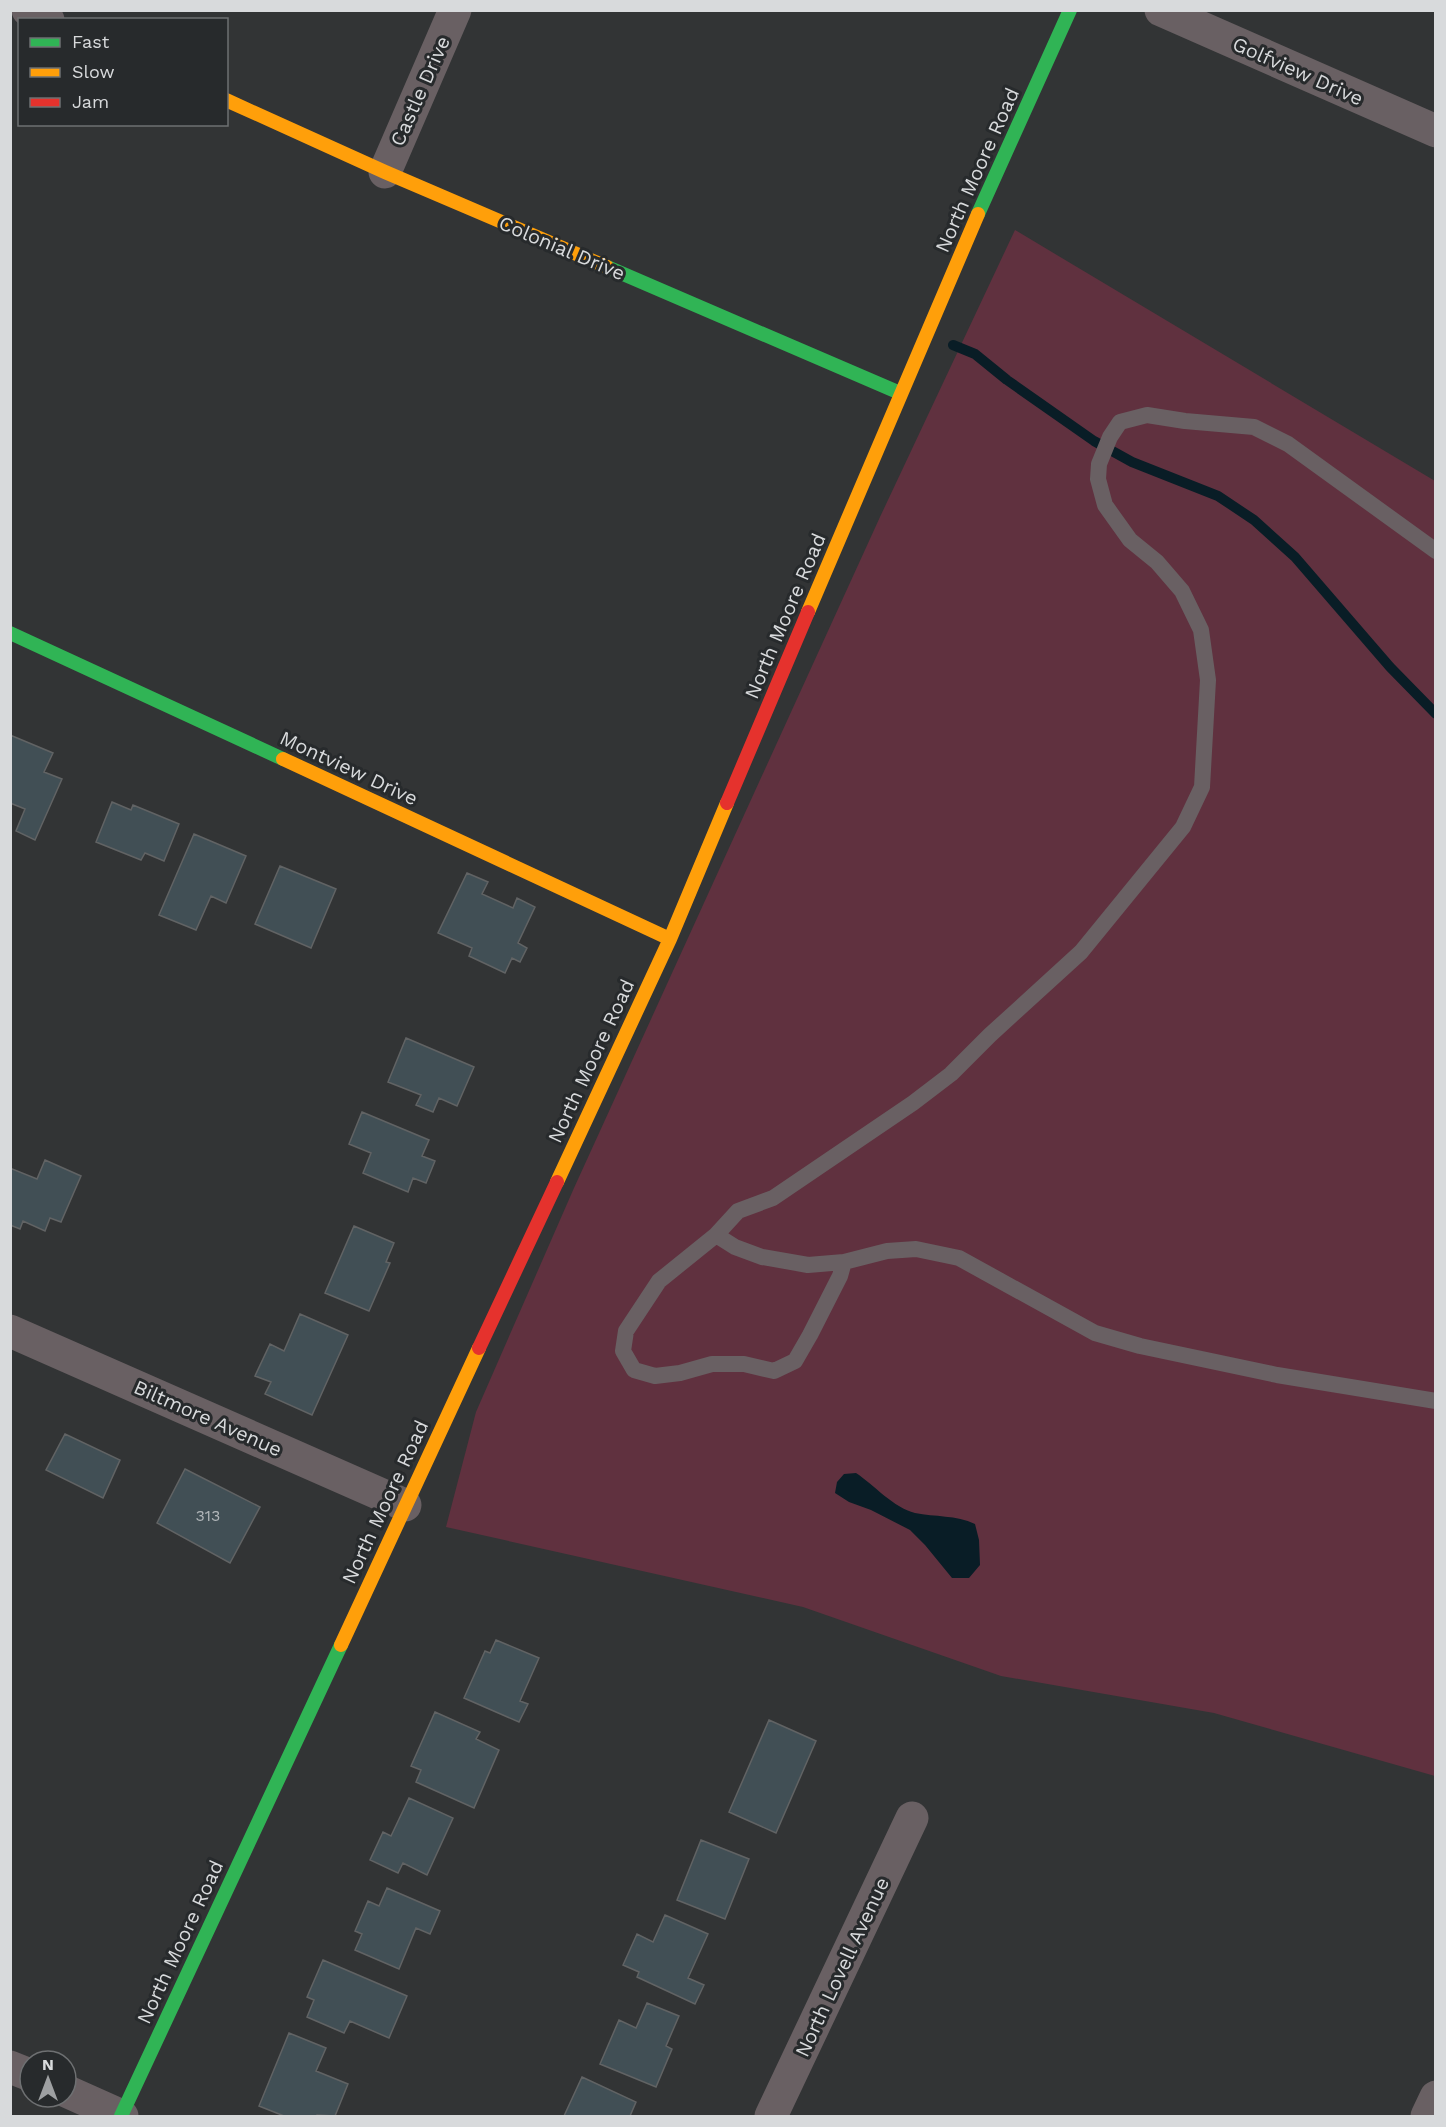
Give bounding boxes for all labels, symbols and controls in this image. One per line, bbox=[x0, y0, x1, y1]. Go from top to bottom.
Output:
legend bbox=[18, 18, 228, 126]
text: Fast bbox=[72, 31, 110, 52]
street label: Golfview Drive bbox=[1229, 31, 1367, 111]
street label: Castle Drive bbox=[385, 32, 455, 150]
text: Slow bbox=[72, 61, 115, 82]
street label: North Moore Road bbox=[930, 84, 1024, 256]
text: Jam bbox=[72, 91, 109, 112]
street label: Colonial Drive bbox=[495, 211, 629, 285]
street label: North Moore Road bbox=[739, 530, 831, 702]
street label: Montview Drive bbox=[276, 726, 422, 810]
street label: North Moore Road bbox=[543, 975, 639, 1147]
street label: Biltmore Avenue bbox=[130, 1375, 286, 1461]
street label: North Moore Road bbox=[337, 1416, 433, 1588]
house number: 313 bbox=[196, 1506, 220, 1525]
street label: North Moore Road bbox=[132, 1856, 228, 2028]
street label: North Lovell Avenue bbox=[790, 1873, 894, 2061]
north arrow bbox=[18, 2049, 78, 2109]
text: N bbox=[42, 2055, 54, 2074]

